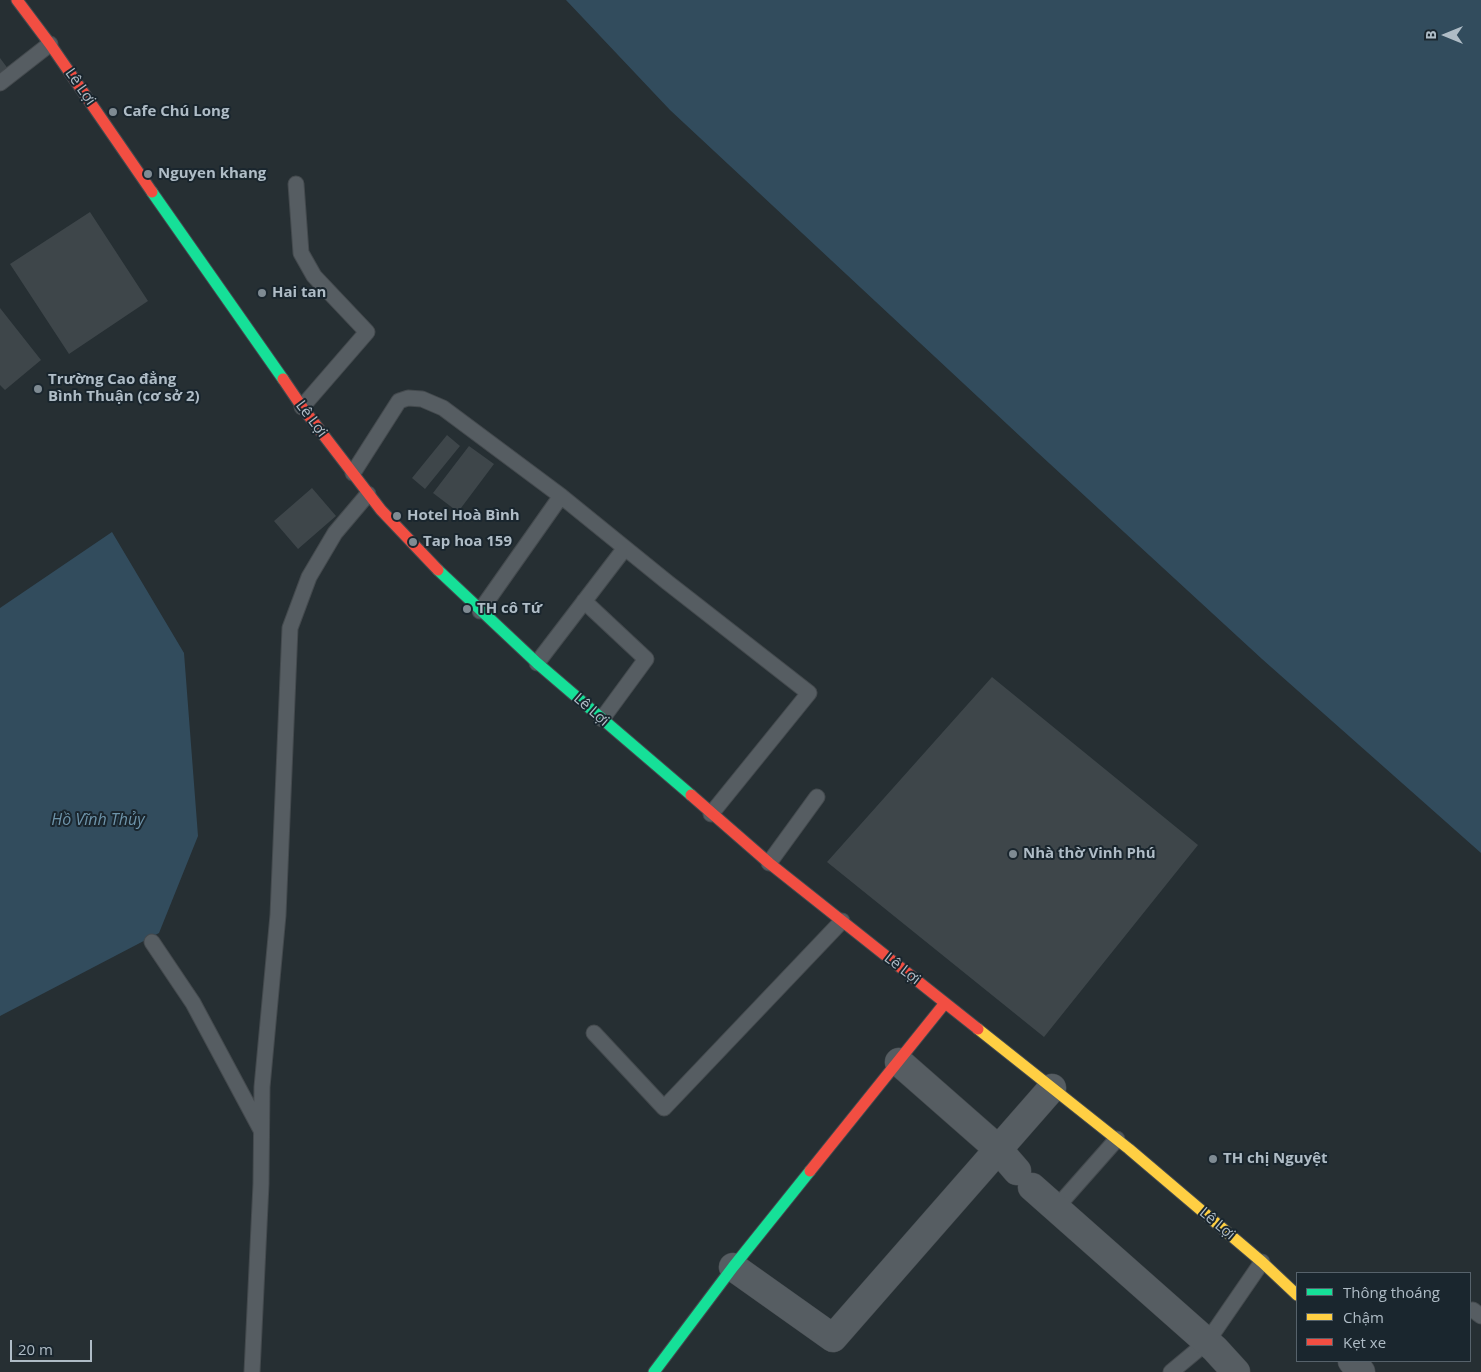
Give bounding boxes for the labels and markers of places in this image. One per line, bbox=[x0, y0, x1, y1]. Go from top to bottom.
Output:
place label: Cafe Chú Long bbox=[123, 103, 229, 121]
marker: Cafe Chú Long bbox=[107, 106, 119, 118]
place label: Nguyen khang bbox=[158, 165, 266, 183]
marker: Nguyen khang bbox=[142, 168, 154, 180]
place label: Hai tan bbox=[272, 284, 326, 302]
marker: Hai tan bbox=[256, 287, 268, 299]
place label: Trường Cao đẳng Bình Thuận (cơ sở 2) bbox=[48, 371, 200, 406]
marker: Trường Cao đẳng Bình Thuận (cơ sở 2) bbox=[32, 383, 44, 395]
place label: Hotel Hoà Bình bbox=[407, 507, 520, 525]
marker: Hotel Hoà Bình bbox=[391, 510, 403, 522]
place label: Tap hoa 159 bbox=[423, 533, 512, 551]
marker: Tap hoa 159 bbox=[407, 536, 419, 548]
place label: TH cô Tứ bbox=[477, 600, 542, 618]
marker: TH cô Tứ bbox=[461, 603, 473, 615]
place label: Nhà thờ Vinh Phú bbox=[1023, 845, 1156, 863]
marker: Nhà thờ Vinh Phú bbox=[1007, 848, 1019, 860]
place label: TH chị Nguyệt bbox=[1223, 1150, 1328, 1168]
marker: TH chị Nguyệt bbox=[1207, 1153, 1219, 1165]

